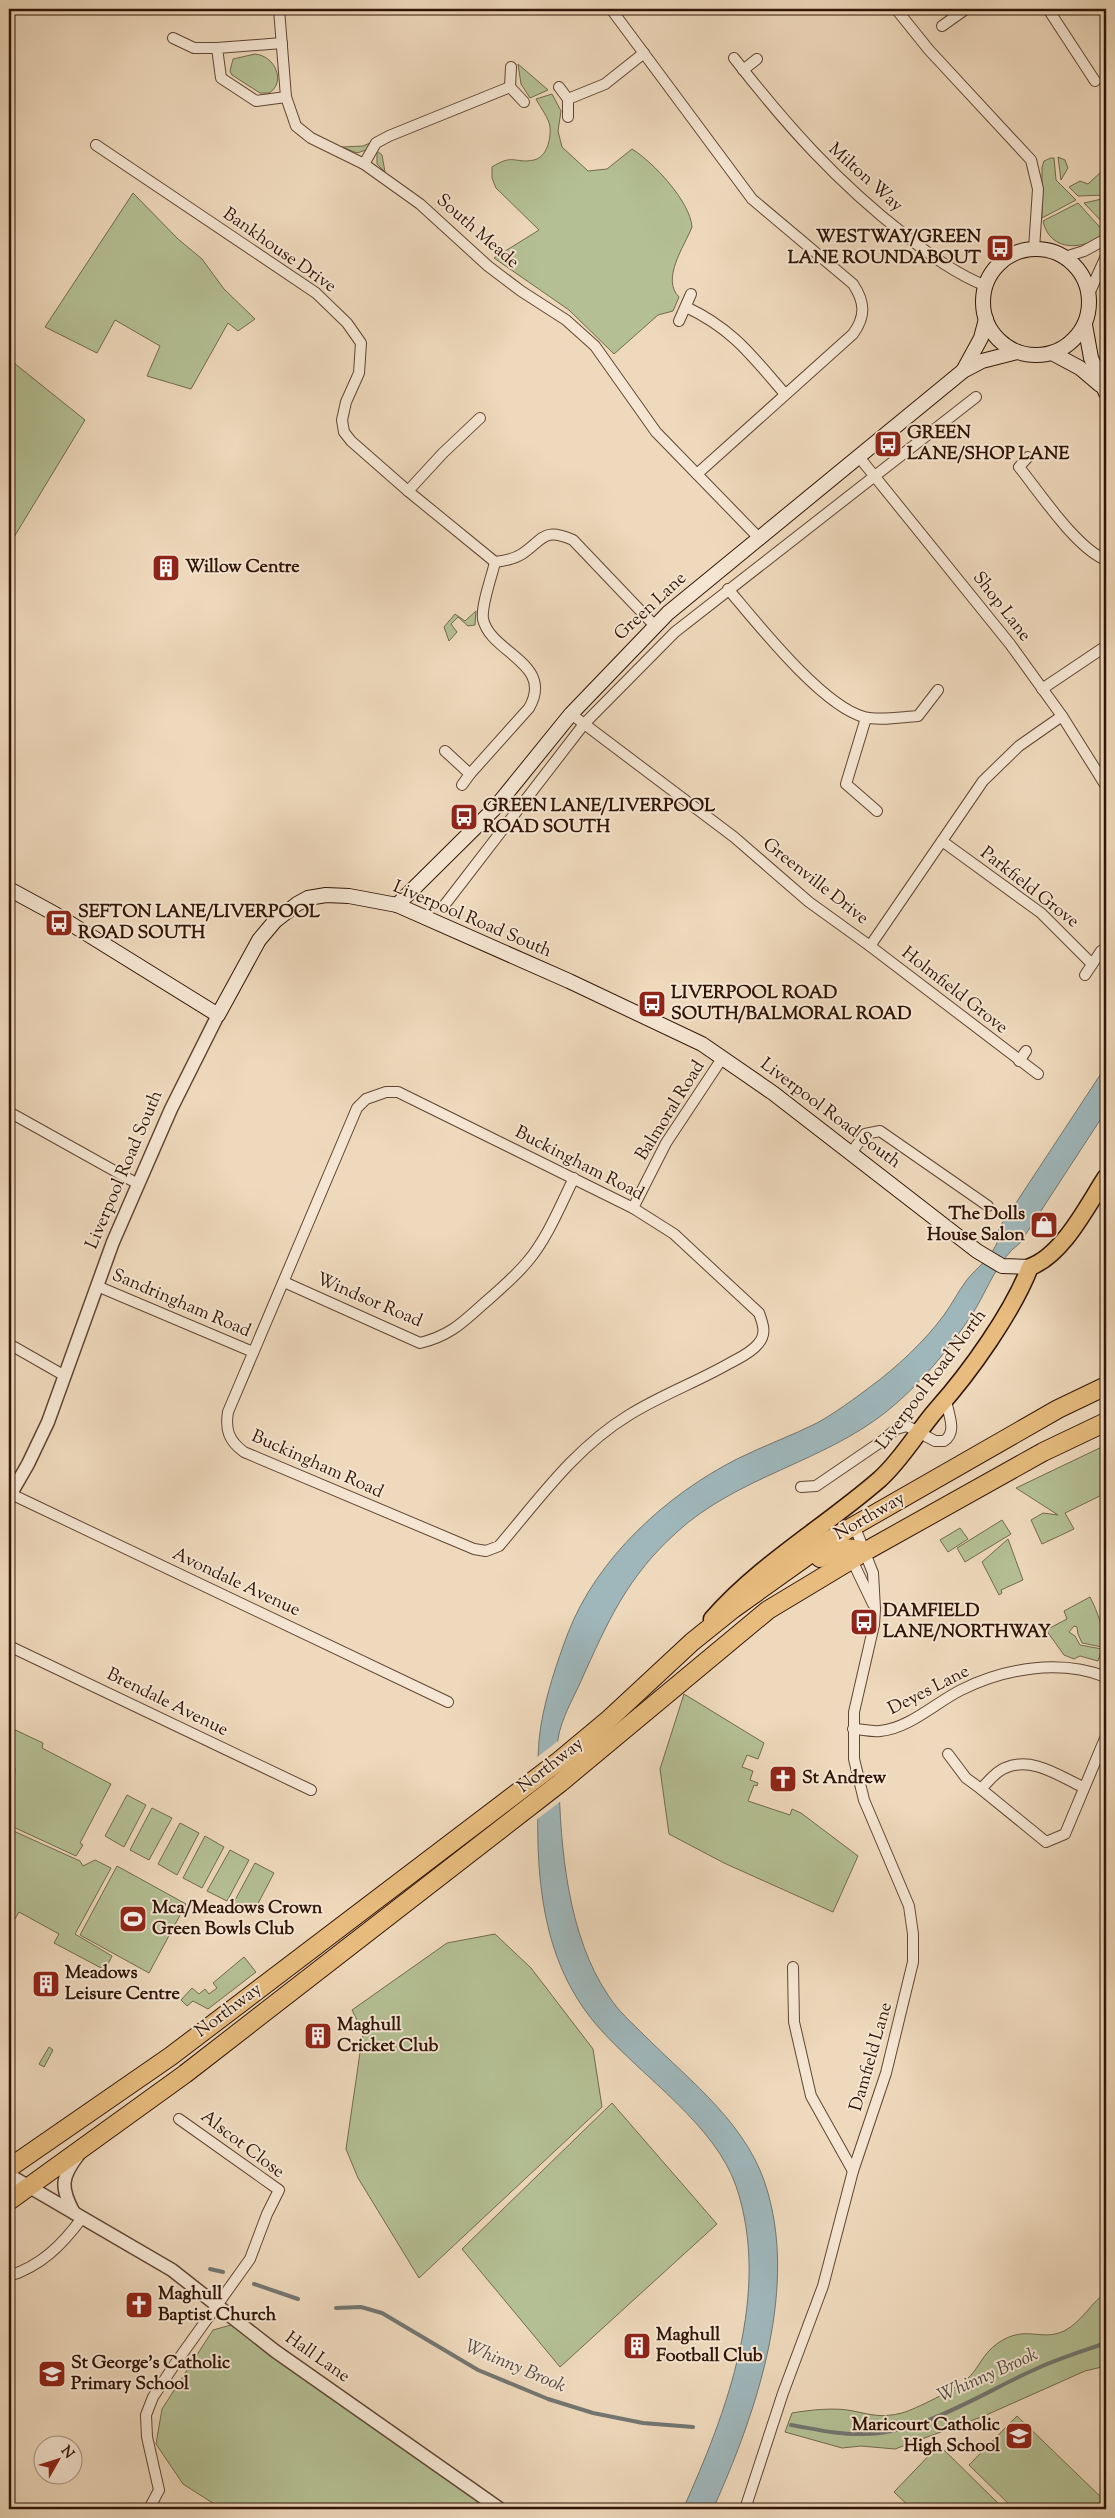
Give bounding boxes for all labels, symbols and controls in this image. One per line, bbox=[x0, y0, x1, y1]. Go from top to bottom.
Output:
street label: Milton Way bbox=[822, 137, 908, 219]
street label: South Meade bbox=[430, 189, 524, 275]
street label: Bankhouse Drive bbox=[217, 202, 341, 300]
place label: WESTWAY/GREEN LANE ROUNDABOUT bbox=[788, 225, 982, 272]
bus stop icon: WESTWAY/GREEN LANE ROUNDABOUT bbox=[985, 233, 1015, 263]
place label: GREEN LANE/SHOP LANE bbox=[907, 421, 1069, 468]
bus stop icon: GREEN LANE/SHOP LANE bbox=[873, 429, 903, 459]
building icon: Willow Centre bbox=[151, 553, 181, 583]
place label: Willow Centre bbox=[185, 555, 300, 581]
street label: Shop Lane bbox=[965, 566, 1037, 648]
street label: Green Lane bbox=[609, 567, 693, 647]
place label: GREEN LANE/LIVERPOOL ROAD SOUTH bbox=[483, 794, 715, 841]
bus stop icon: GREEN LANE/LIVERPOOL ROAD SOUTH bbox=[449, 802, 479, 832]
street label: Greenville Drive bbox=[756, 832, 874, 932]
street label: Parkfield Grove bbox=[974, 841, 1084, 935]
street label: Liverpool Road South bbox=[389, 875, 556, 965]
place label: SEFTON LANE/LIVERPOOL ROAD SOUTH bbox=[78, 900, 320, 947]
bus stop icon: SEFTON LANE/LIVERPOOL ROAD SOUTH bbox=[44, 908, 74, 938]
street label: Holmfield Grove bbox=[895, 941, 1013, 1041]
place label: LIVERPOOL ROAD SOUTH/BALMORAL ROAD bbox=[671, 981, 912, 1028]
bus stop icon: LIVERPOOL ROAD SOUTH/BALMORAL ROAD bbox=[637, 989, 667, 1019]
street label: Liverpool Road South bbox=[754, 1052, 906, 1176]
street label: Balmoral Road bbox=[630, 1056, 712, 1166]
street label: Liverpool Road South bbox=[80, 1086, 170, 1253]
street label: Buckingham Road bbox=[510, 1120, 648, 1208]
place label: The Dolls House Salon bbox=[927, 1202, 1025, 1249]
shop icon: The Dolls House Salon bbox=[1029, 1210, 1059, 1240]
street label: Sandringham Road bbox=[108, 1263, 254, 1345]
street label: Windsor Road bbox=[312, 1267, 426, 1335]
street label: Liverpool Road North bbox=[870, 1304, 994, 1456]
street label: Buckingham Road bbox=[247, 1424, 387, 1506]
street label: Northway bbox=[830, 1486, 910, 1548]
street label: Avondale Avenue bbox=[168, 1542, 304, 1624]
place label: DAMFIELD LANE/NORTHWAY bbox=[883, 1599, 1051, 1646]
bus stop icon: DAMFIELD LANE/NORTHWAY bbox=[849, 1607, 879, 1637]
street label: Deyes Lane bbox=[884, 1659, 974, 1723]
street label: Brendale Avenue bbox=[102, 1662, 232, 1744]
street label: Northway bbox=[512, 1732, 590, 1800]
church icon: St Andrew bbox=[768, 1764, 798, 1794]
place label: St Andrew bbox=[802, 1766, 887, 1792]
place label: Mca/Meadows Crown Green Bowls Club bbox=[152, 1896, 323, 1943]
sports icon: Mca/Meadows Crown Green Bowls Club bbox=[118, 1904, 148, 1934]
place label: Meadows Leisure Centre bbox=[65, 1961, 181, 2008]
building icon: Meadows Leisure Centre bbox=[31, 1969, 61, 1999]
street label: Northway bbox=[190, 1977, 268, 2045]
street label: Damfield Lane bbox=[844, 1999, 900, 2115]
place label: Maghull Cricket Club bbox=[337, 2013, 438, 2060]
building icon: Maghull Cricket Club bbox=[303, 2021, 333, 2051]
street label: Alscot Close bbox=[195, 2105, 289, 2185]
place label: Maghull Baptist Church bbox=[158, 2282, 277, 2329]
church icon: Maghull Baptist Church bbox=[124, 2290, 154, 2320]
place label: Maghull Football Club bbox=[656, 2323, 763, 2370]
street label: Hall Lane bbox=[279, 2326, 355, 2390]
building icon: Maghull Football Club bbox=[622, 2331, 652, 2361]
water label: Whinny Brook bbox=[460, 2334, 570, 2401]
water label: Whinny Brook bbox=[933, 2342, 1043, 2410]
place label: St George's Catholic Primary School bbox=[71, 2351, 231, 2398]
school or university icon: St George's Catholic Primary School bbox=[37, 2359, 67, 2389]
place label: Maricourt Catholic High School bbox=[852, 2413, 1001, 2460]
school or university icon: Maricourt Catholic High School bbox=[1004, 2421, 1034, 2451]
north arrow bbox=[32, 2436, 82, 2486]
text: N bbox=[55, 2442, 78, 2464]

